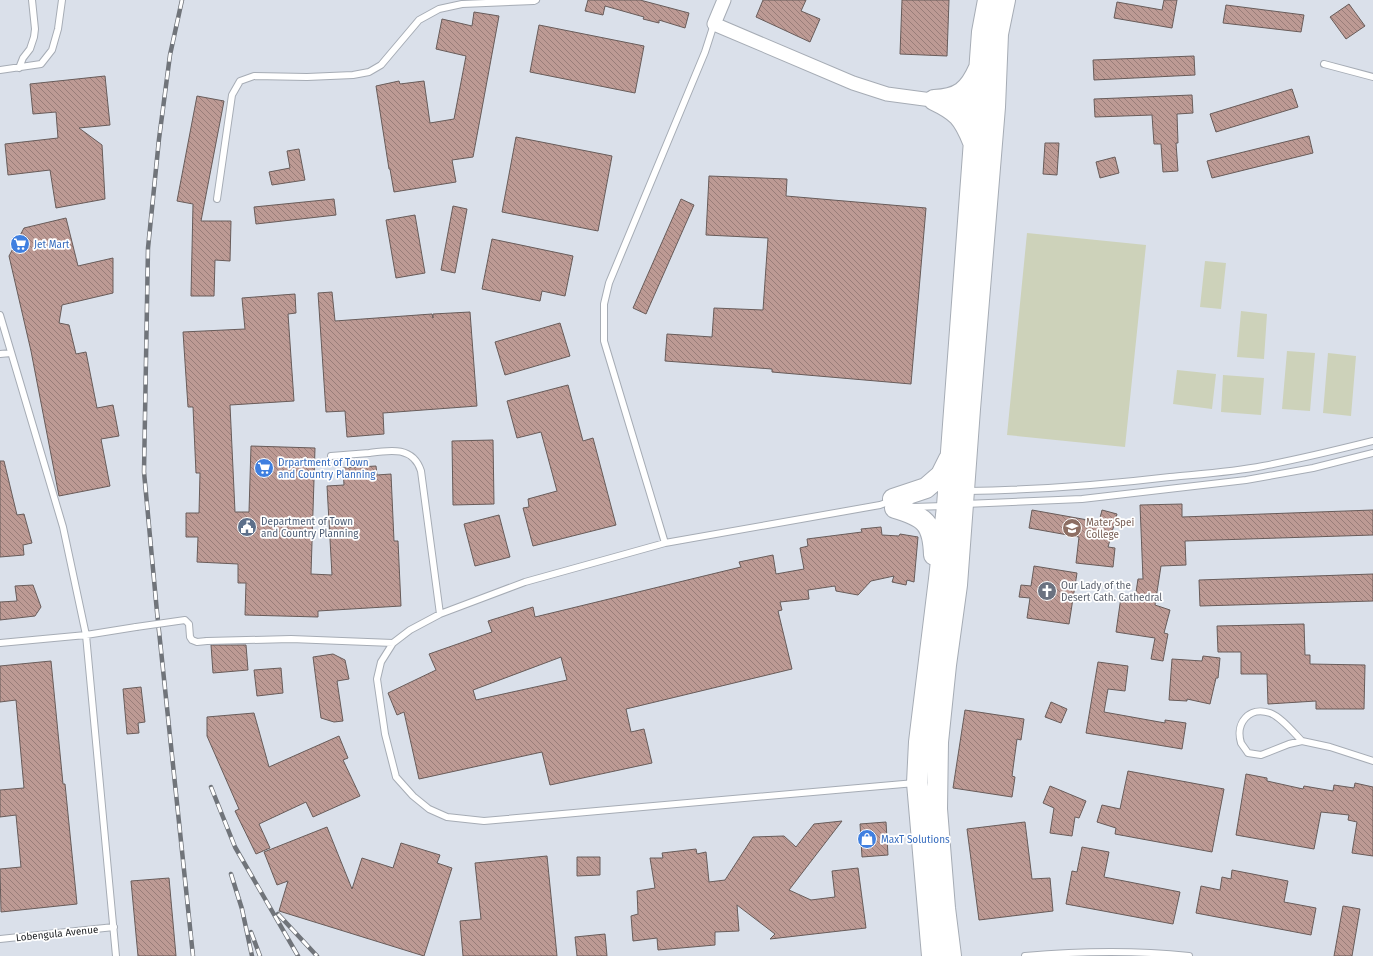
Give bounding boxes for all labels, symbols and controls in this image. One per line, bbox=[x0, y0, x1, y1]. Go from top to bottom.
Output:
supermarket icon: Jet Mart bbox=[9, 233, 31, 255]
place label: Jet Mart bbox=[34, 239, 70, 251]
supermarket icon: Drpartment of Town and Country Planning bbox=[253, 457, 275, 479]
place label: Drpartment of Town and Country Planning bbox=[278, 457, 376, 481]
public building icon: Department of Town and Country Planning bbox=[236, 516, 258, 538]
place label: Department of Town and Country Planning bbox=[261, 516, 359, 540]
school or university icon: Mater Spei College bbox=[1061, 517, 1083, 539]
place label: Mater Spei College bbox=[1086, 517, 1134, 541]
church icon: Our Lady of the Desert Cath. Cathedral bbox=[1036, 580, 1058, 602]
place label: Our Lady of the Desert Cath. Cathedral bbox=[1061, 580, 1162, 604]
shop icon: MaxT Solutions bbox=[856, 828, 878, 850]
place label: MaxT Solutions bbox=[881, 834, 950, 846]
street label: Lobengula Avenue bbox=[15, 924, 99, 944]

